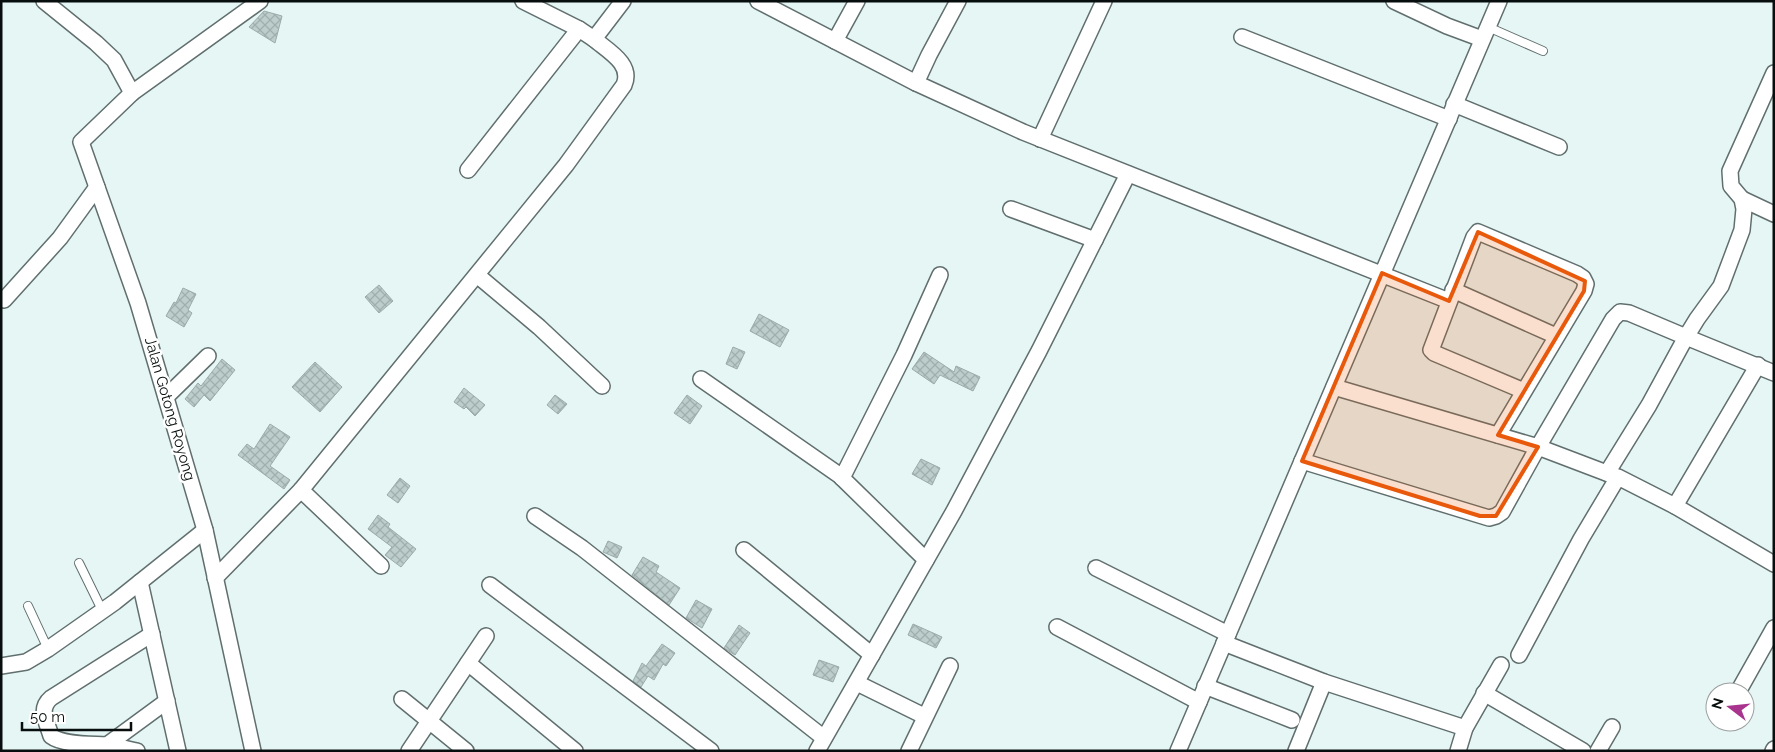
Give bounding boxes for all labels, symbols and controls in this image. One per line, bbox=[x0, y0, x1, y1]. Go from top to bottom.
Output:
street label: Jalan Gotong Royong bbox=[141, 335, 199, 483]
north arrow bbox=[1705, 682, 1755, 732]
text: N bbox=[1708, 696, 1727, 711]
scale bar bbox=[22, 700, 131, 732]
text: 50 m bbox=[30, 708, 65, 726]

